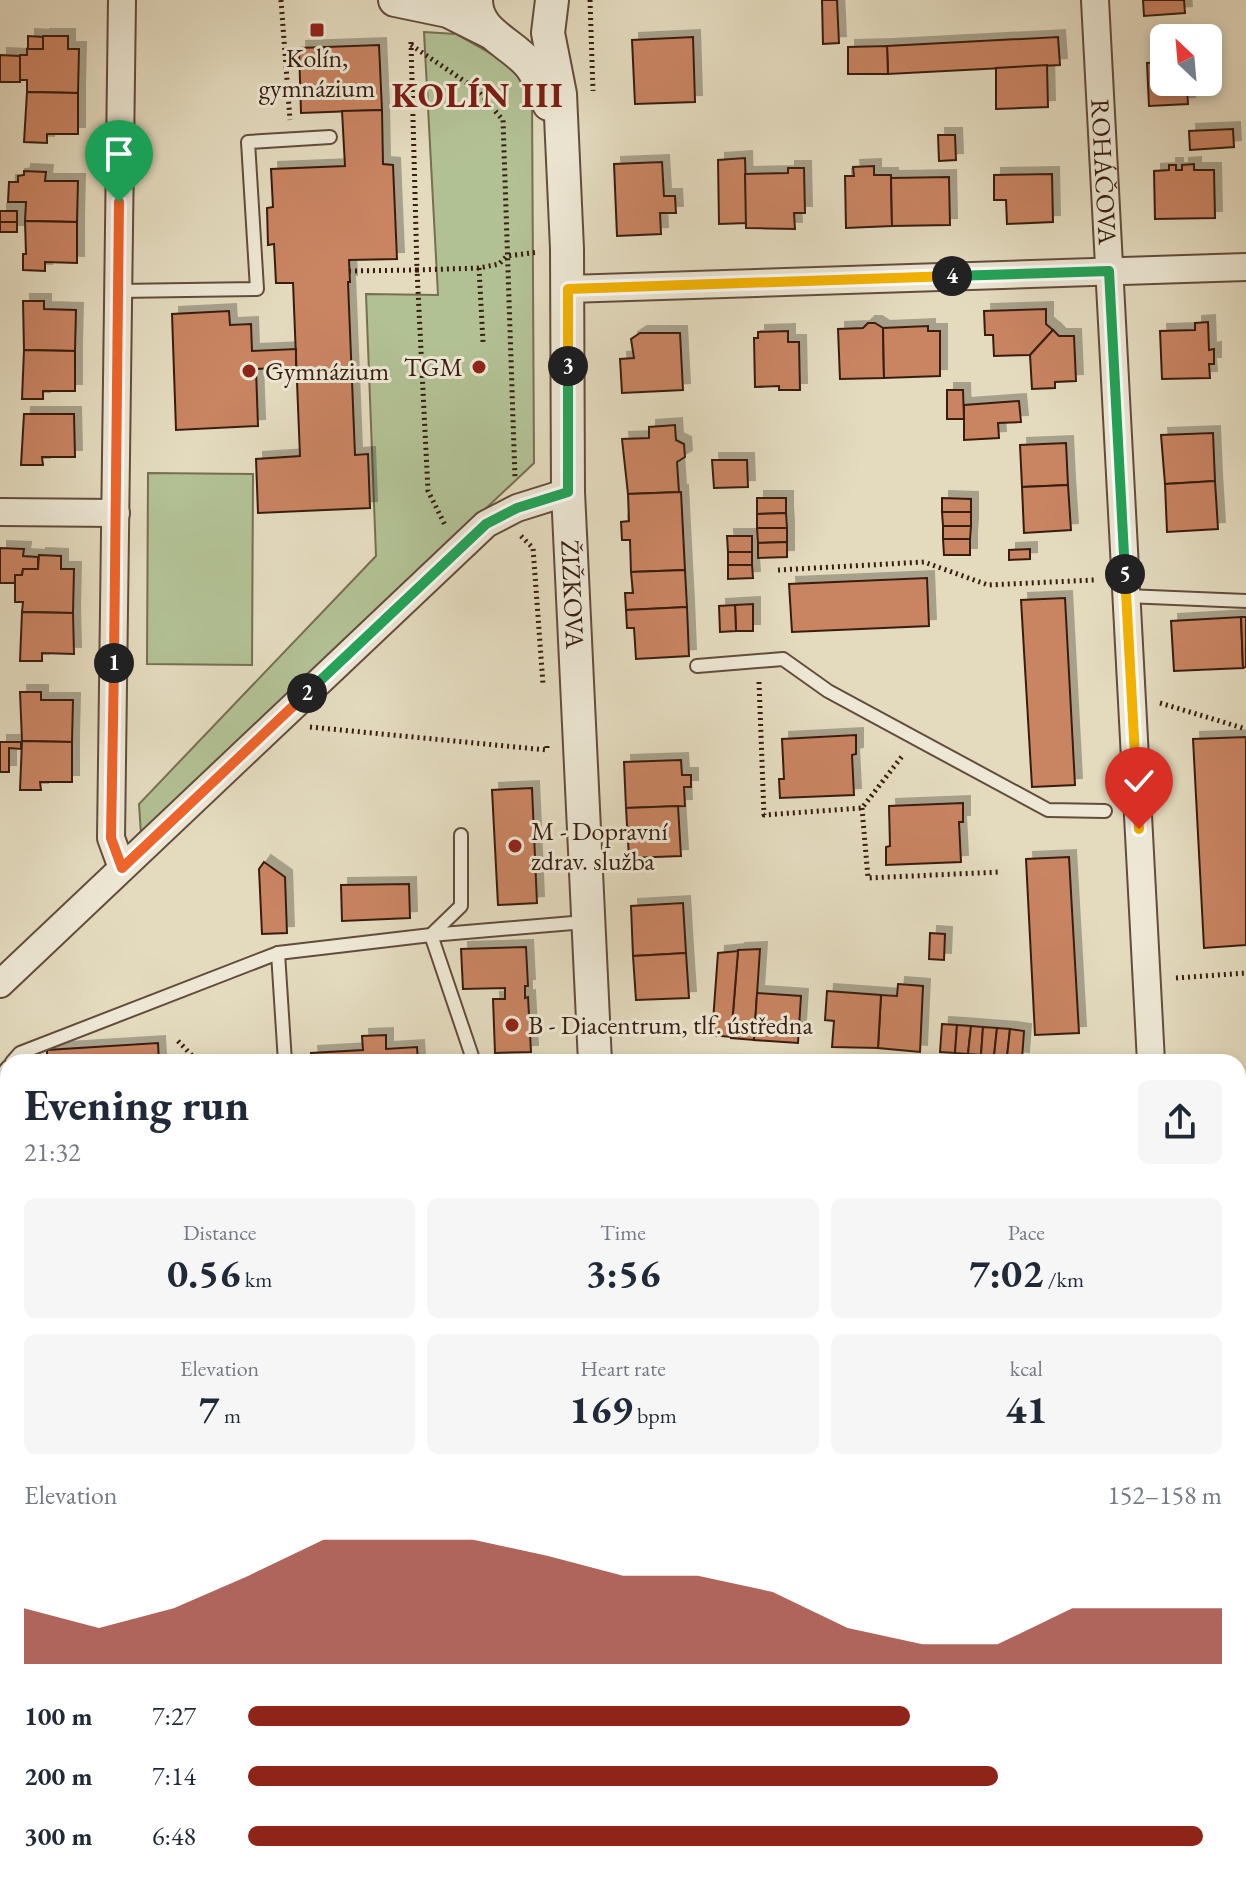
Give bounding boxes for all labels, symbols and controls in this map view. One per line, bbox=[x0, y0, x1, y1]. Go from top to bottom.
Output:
marker: Kolín, gymnázium bbox=[308, 21, 326, 39]
north arrow bbox=[1150, 24, 1222, 96]
map controls bbox=[1150, 24, 1222, 96]
place label: Kolín, gymnázium bbox=[259, 41, 375, 105]
district label: KOLÍN III bbox=[391, 73, 565, 117]
street label: ROHÁČOVA bbox=[1083, 98, 1125, 247]
pin bbox=[85, 120, 153, 202]
icon: arrive bbox=[97, 132, 141, 176]
pin: 4 bbox=[932, 256, 972, 296]
text: 4 bbox=[946, 261, 958, 290]
pin: 3 bbox=[548, 346, 588, 386]
place label: TGM bbox=[404, 350, 463, 384]
text: 3 bbox=[562, 351, 574, 380]
place label: Gymnázium bbox=[265, 354, 389, 388]
marker: TGM bbox=[470, 358, 488, 376]
marker: Gymnázium bbox=[240, 362, 258, 380]
street label: ŽIŽKOVA bbox=[553, 539, 592, 651]
pin: 5 bbox=[1105, 554, 1145, 594]
text: 5 bbox=[1119, 559, 1131, 588]
pin: 1 bbox=[94, 643, 134, 683]
text: 1 bbox=[108, 648, 120, 677]
pin: 2 bbox=[287, 673, 327, 713]
text: 2 bbox=[301, 678, 313, 707]
pin bbox=[1105, 747, 1173, 829]
icon: check bbox=[1117, 759, 1161, 803]
place label: M - Dopravní zdrav. služba bbox=[531, 814, 669, 878]
marker: M - Dopravní zdrav. služba bbox=[506, 837, 524, 855]
place label: B - Diacentrum, tlf. ústředna bbox=[528, 1008, 814, 1042]
marker: B - Diacentrum, tlf. ústředna bbox=[503, 1016, 521, 1034]
text: Evening run bbox=[24, 1076, 249, 1133]
button: share bbox=[1138, 1080, 1222, 1164]
text: 21:32 bbox=[24, 1135, 80, 1169]
text: Distance bbox=[183, 1218, 256, 1247]
text: Time bbox=[600, 1218, 646, 1247]
text: Pace bbox=[1008, 1218, 1045, 1247]
text: 0.56 bbox=[167, 1247, 240, 1299]
text: 3:56 bbox=[586, 1247, 660, 1299]
text: 7:02 bbox=[969, 1247, 1043, 1299]
text: km bbox=[240, 1265, 272, 1294]
text: /km bbox=[1043, 1265, 1084, 1294]
text: Elevation bbox=[180, 1354, 259, 1383]
text: Heart rate bbox=[580, 1354, 666, 1383]
text: kcal bbox=[1010, 1354, 1043, 1383]
text: 7 bbox=[198, 1383, 219, 1435]
text: 169 bbox=[569, 1383, 633, 1435]
text: 41 bbox=[1005, 1383, 1047, 1435]
text: m bbox=[219, 1401, 241, 1430]
text: bpm bbox=[633, 1401, 677, 1430]
text: Elevation bbox=[24, 1478, 118, 1512]
text: 152–158 m bbox=[1107, 1478, 1222, 1512]
text: 100 m bbox=[24, 1699, 92, 1733]
text: 7:27 bbox=[152, 1699, 196, 1733]
text: 200 m bbox=[24, 1759, 92, 1793]
text: 7:14 bbox=[152, 1759, 196, 1793]
text: 300 m bbox=[24, 1819, 92, 1853]
text: 6:48 bbox=[152, 1819, 196, 1853]

